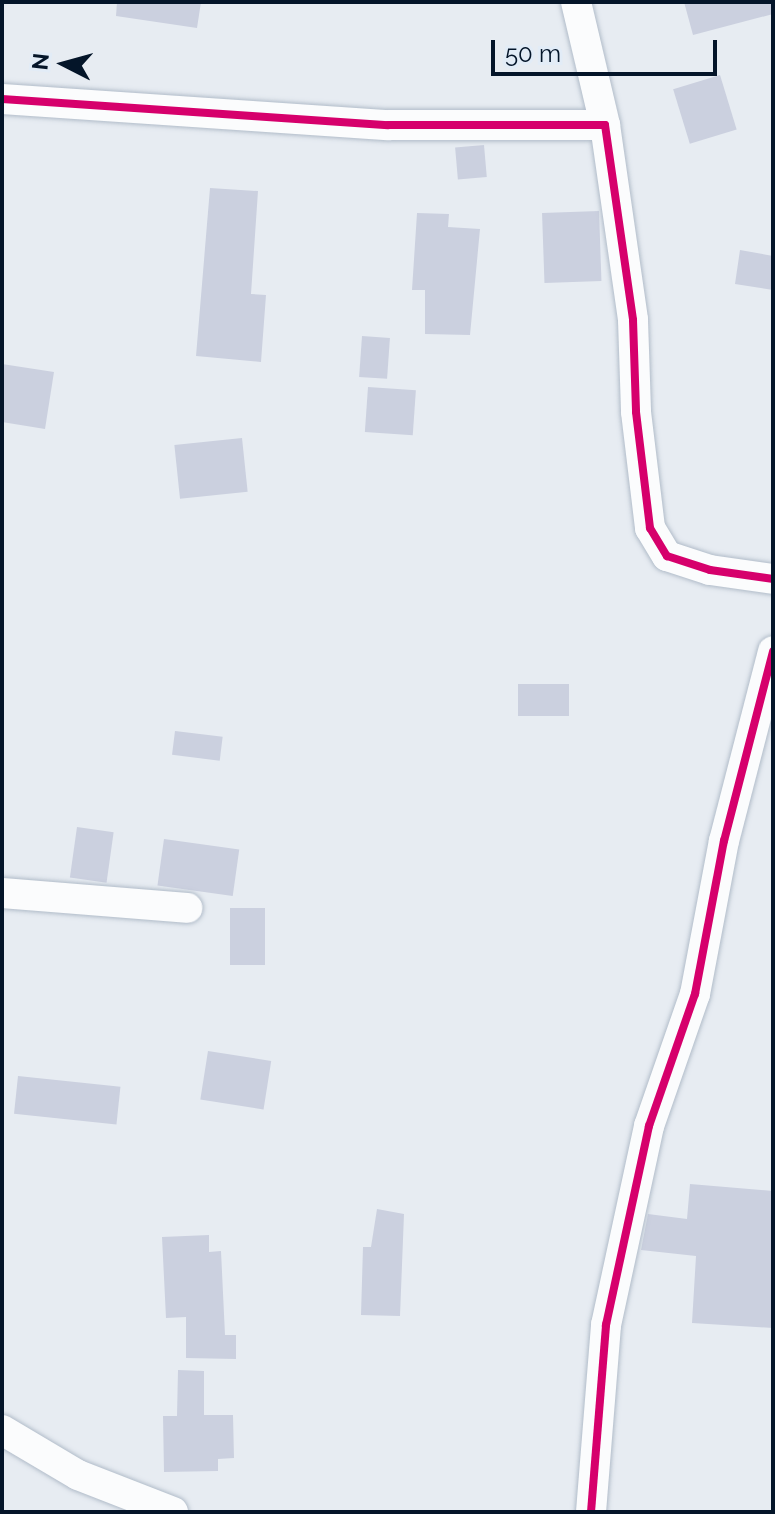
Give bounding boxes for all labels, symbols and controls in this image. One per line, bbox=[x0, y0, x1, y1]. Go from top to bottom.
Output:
north arrow bbox=[24, 24, 104, 104]
scale bar bbox=[495, 24, 721, 74]
text: 50 m bbox=[505, 39, 561, 68]
text: N bbox=[26, 52, 54, 71]

